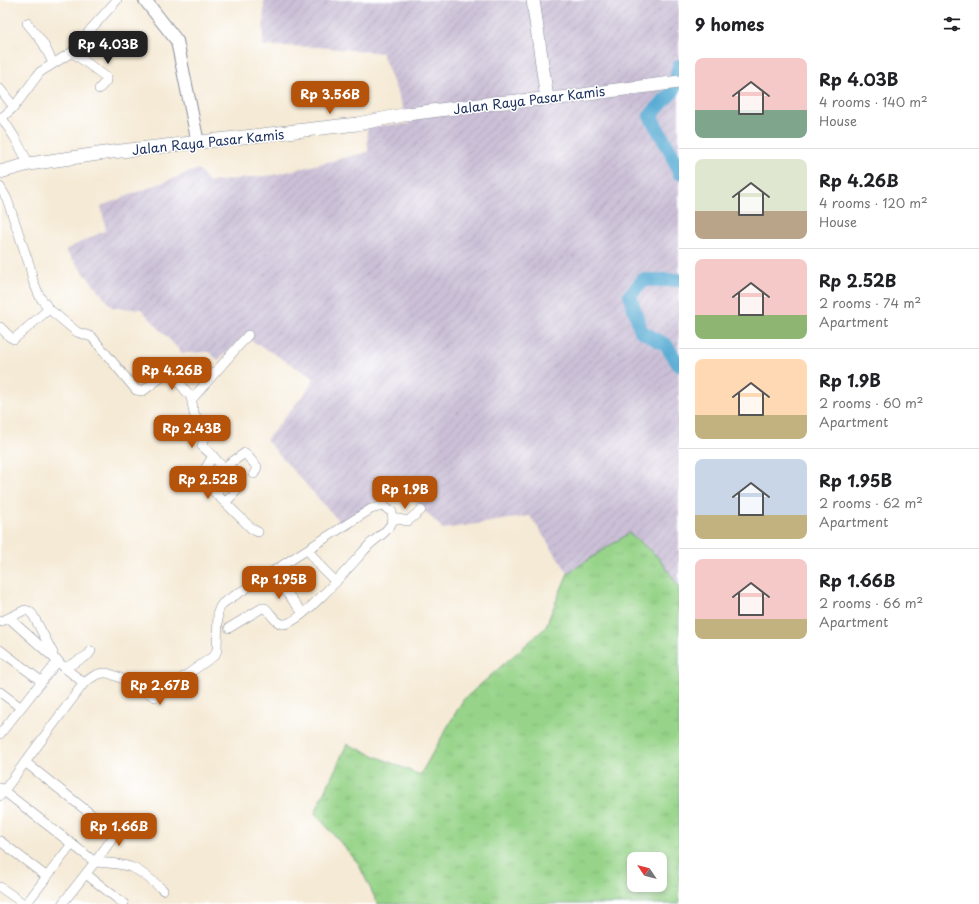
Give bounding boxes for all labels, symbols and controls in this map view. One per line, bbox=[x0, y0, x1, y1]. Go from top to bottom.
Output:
text: 9 homes bbox=[695, 11, 764, 37]
icon: filters bbox=[941, 13, 963, 35]
pin: Rp 4.03B bbox=[67, 31, 149, 65]
text: Rp 4.03B bbox=[78, 34, 138, 53]
text: Rp 4.03B bbox=[819, 66, 898, 92]
icon: home bbox=[727, 74, 775, 122]
pin: Rp 3.56B bbox=[289, 81, 371, 115]
street label: Jalan Raya Pasar Kamis bbox=[452, 81, 606, 118]
text: Rp 3.56B bbox=[300, 84, 360, 103]
text: 4 rooms · 140 m² bbox=[819, 92, 928, 111]
text: House bbox=[819, 111, 857, 130]
street label: Jalan Raya Pasar Kamis bbox=[131, 124, 285, 159]
text: Rp 4.26B bbox=[819, 167, 899, 193]
icon: home bbox=[727, 175, 775, 223]
text: 4 rooms · 120 m² bbox=[819, 193, 928, 212]
text: House bbox=[819, 212, 857, 231]
text: Rp 2.52B bbox=[819, 267, 896, 293]
icon: home bbox=[727, 275, 775, 323]
text: 2 rooms · 74 m² bbox=[819, 293, 921, 312]
text: Apartment bbox=[819, 312, 888, 331]
pin: Rp 4.26B bbox=[131, 357, 213, 391]
text: Rp 4.26B bbox=[141, 360, 203, 379]
text: Rp 1.9B bbox=[819, 367, 881, 393]
icon: home bbox=[727, 375, 775, 423]
text: 2 rooms · 60 m² bbox=[819, 393, 924, 412]
text: Apartment bbox=[819, 412, 888, 431]
pin: Rp 2.43B bbox=[151, 415, 233, 449]
text: Rp 2.43B bbox=[163, 418, 221, 437]
pin: Rp 2.52B bbox=[167, 466, 249, 500]
text: Rp 1.95B bbox=[819, 467, 892, 493]
text: Rp 2.52B bbox=[178, 469, 238, 488]
icon: home bbox=[727, 475, 775, 523]
pin: Rp 1.9B bbox=[368, 476, 442, 510]
text: Rp 1.9B bbox=[381, 479, 429, 498]
text: 2 rooms · 62 m² bbox=[819, 493, 923, 512]
text: Apartment bbox=[819, 512, 888, 531]
pin: Rp 1.95B bbox=[238, 566, 320, 600]
text: Rp 1.66B bbox=[819, 567, 895, 593]
text: Rp 1.95B bbox=[251, 569, 307, 588]
icon: home bbox=[727, 575, 775, 623]
text: 2 rooms · 66 m² bbox=[819, 593, 923, 612]
text: Apartment bbox=[819, 612, 888, 631]
pin: Rp 2.67B bbox=[119, 672, 201, 706]
text: Rp 2.67B bbox=[130, 675, 190, 694]
pin: Rp 1.66B bbox=[78, 813, 160, 847]
text: Rp 1.66B bbox=[90, 816, 148, 835]
north arrow bbox=[627, 852, 667, 892]
map controls bbox=[627, 852, 667, 892]

